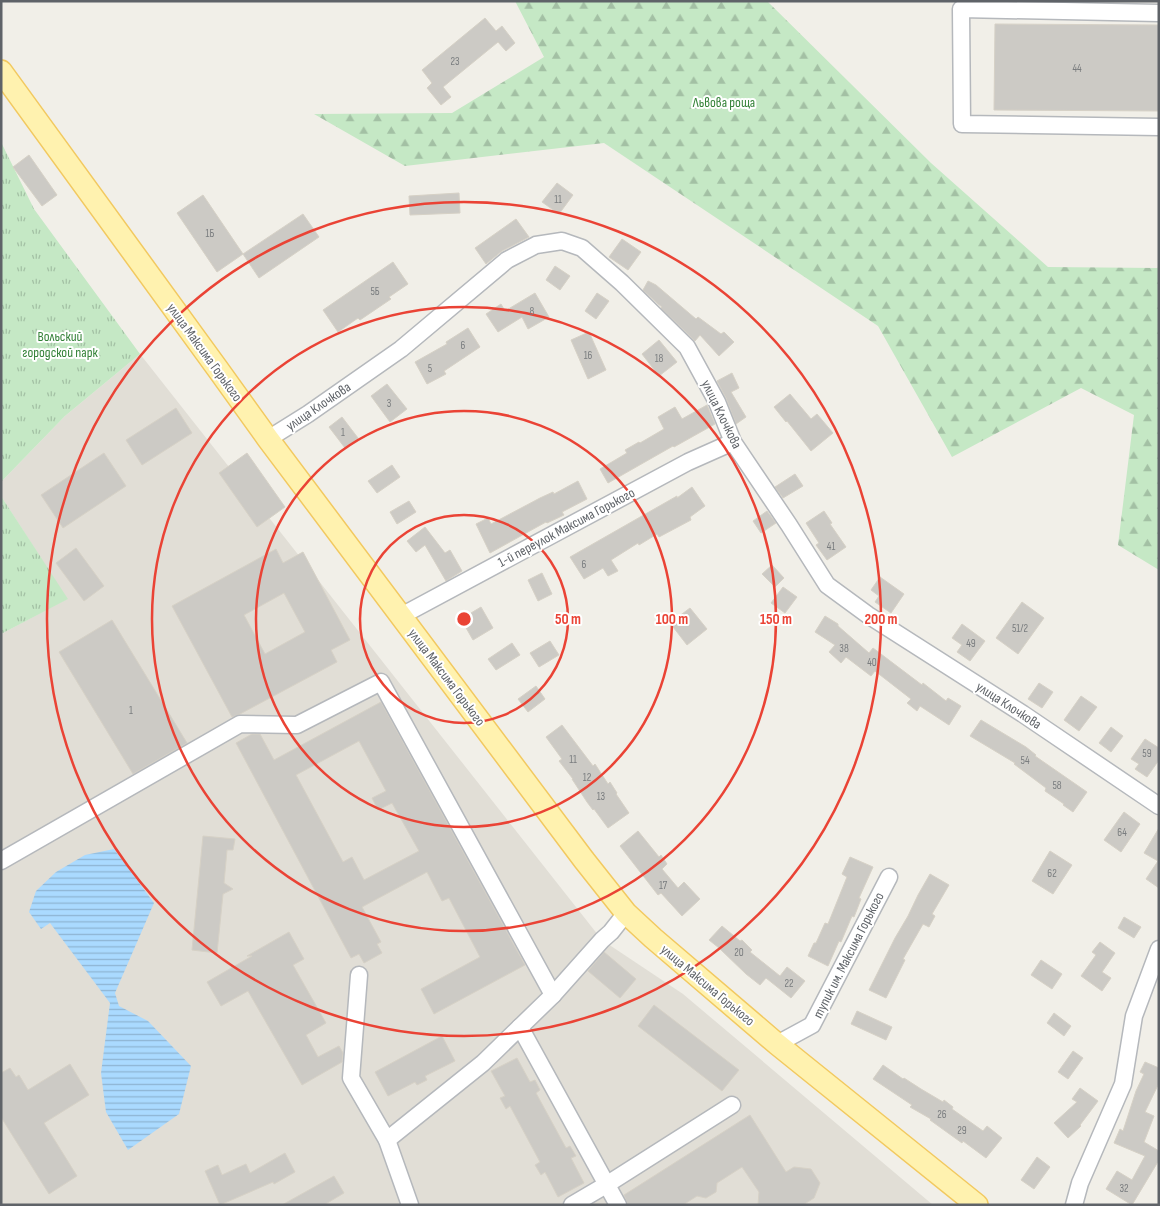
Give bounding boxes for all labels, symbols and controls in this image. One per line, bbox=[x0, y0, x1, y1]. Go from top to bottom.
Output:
house number: 23 bbox=[450, 55, 460, 68]
house number: 44 bbox=[1072, 62, 1082, 75]
park label: Львова роща bbox=[692, 94, 755, 111]
house number: 11 bbox=[554, 193, 562, 206]
house number: 1Б bbox=[206, 227, 215, 240]
house number: 5Б bbox=[370, 285, 380, 298]
street label: улица Максима Горького bbox=[163, 300, 246, 405]
house number: 8 bbox=[530, 305, 535, 318]
park label: Вольский городской парк bbox=[22, 328, 98, 361]
house number: 6 bbox=[461, 339, 466, 352]
house number: 16 bbox=[584, 349, 593, 362]
house number: 18 bbox=[655, 352, 664, 365]
house number: 5 bbox=[428, 362, 432, 375]
street label: улица Клочкова bbox=[698, 377, 746, 451]
street label: улица Клочкова bbox=[283, 379, 354, 434]
house number: 3 bbox=[387, 397, 392, 410]
house number: 1 bbox=[341, 426, 345, 439]
street label: 1-й переулок Максима Горького bbox=[495, 484, 638, 571]
house number: 41 bbox=[827, 540, 835, 553]
house number: 6 bbox=[582, 558, 587, 571]
centre of rings bbox=[455, 610, 473, 628]
text: 50 m bbox=[555, 610, 581, 629]
text: 100 m bbox=[656, 610, 688, 629]
text: 150 m bbox=[760, 610, 792, 629]
text: 200 m bbox=[864, 610, 898, 629]
house number: 51/2 bbox=[1012, 622, 1029, 635]
street label: улица Максима Горького bbox=[404, 625, 489, 729]
house number: 49 bbox=[966, 637, 976, 650]
house number: 38 bbox=[839, 642, 849, 655]
house number: 40 bbox=[867, 656, 877, 669]
street label: улица Клочкова bbox=[973, 678, 1045, 733]
house number: 1 bbox=[129, 704, 133, 717]
house number: 59 bbox=[1142, 747, 1152, 760]
house number: 11 bbox=[569, 753, 577, 766]
house number: 54 bbox=[1020, 754, 1030, 767]
house number: 12 bbox=[583, 771, 592, 784]
house number: 58 bbox=[1052, 779, 1062, 792]
house number: 13 bbox=[597, 790, 606, 803]
house number: 64 bbox=[1117, 826, 1127, 839]
house number: 62 bbox=[1047, 867, 1057, 880]
house number: 17 bbox=[659, 879, 668, 892]
street label: тупик им. Максима Горького bbox=[809, 889, 888, 1021]
street label: улица Максима Горького bbox=[657, 941, 758, 1030]
house number: 20 bbox=[734, 946, 744, 959]
house number: 22 bbox=[784, 977, 794, 990]
house number: 26 bbox=[937, 1108, 947, 1121]
house number: 29 bbox=[957, 1124, 967, 1137]
house number: 32 bbox=[1119, 1182, 1129, 1195]

